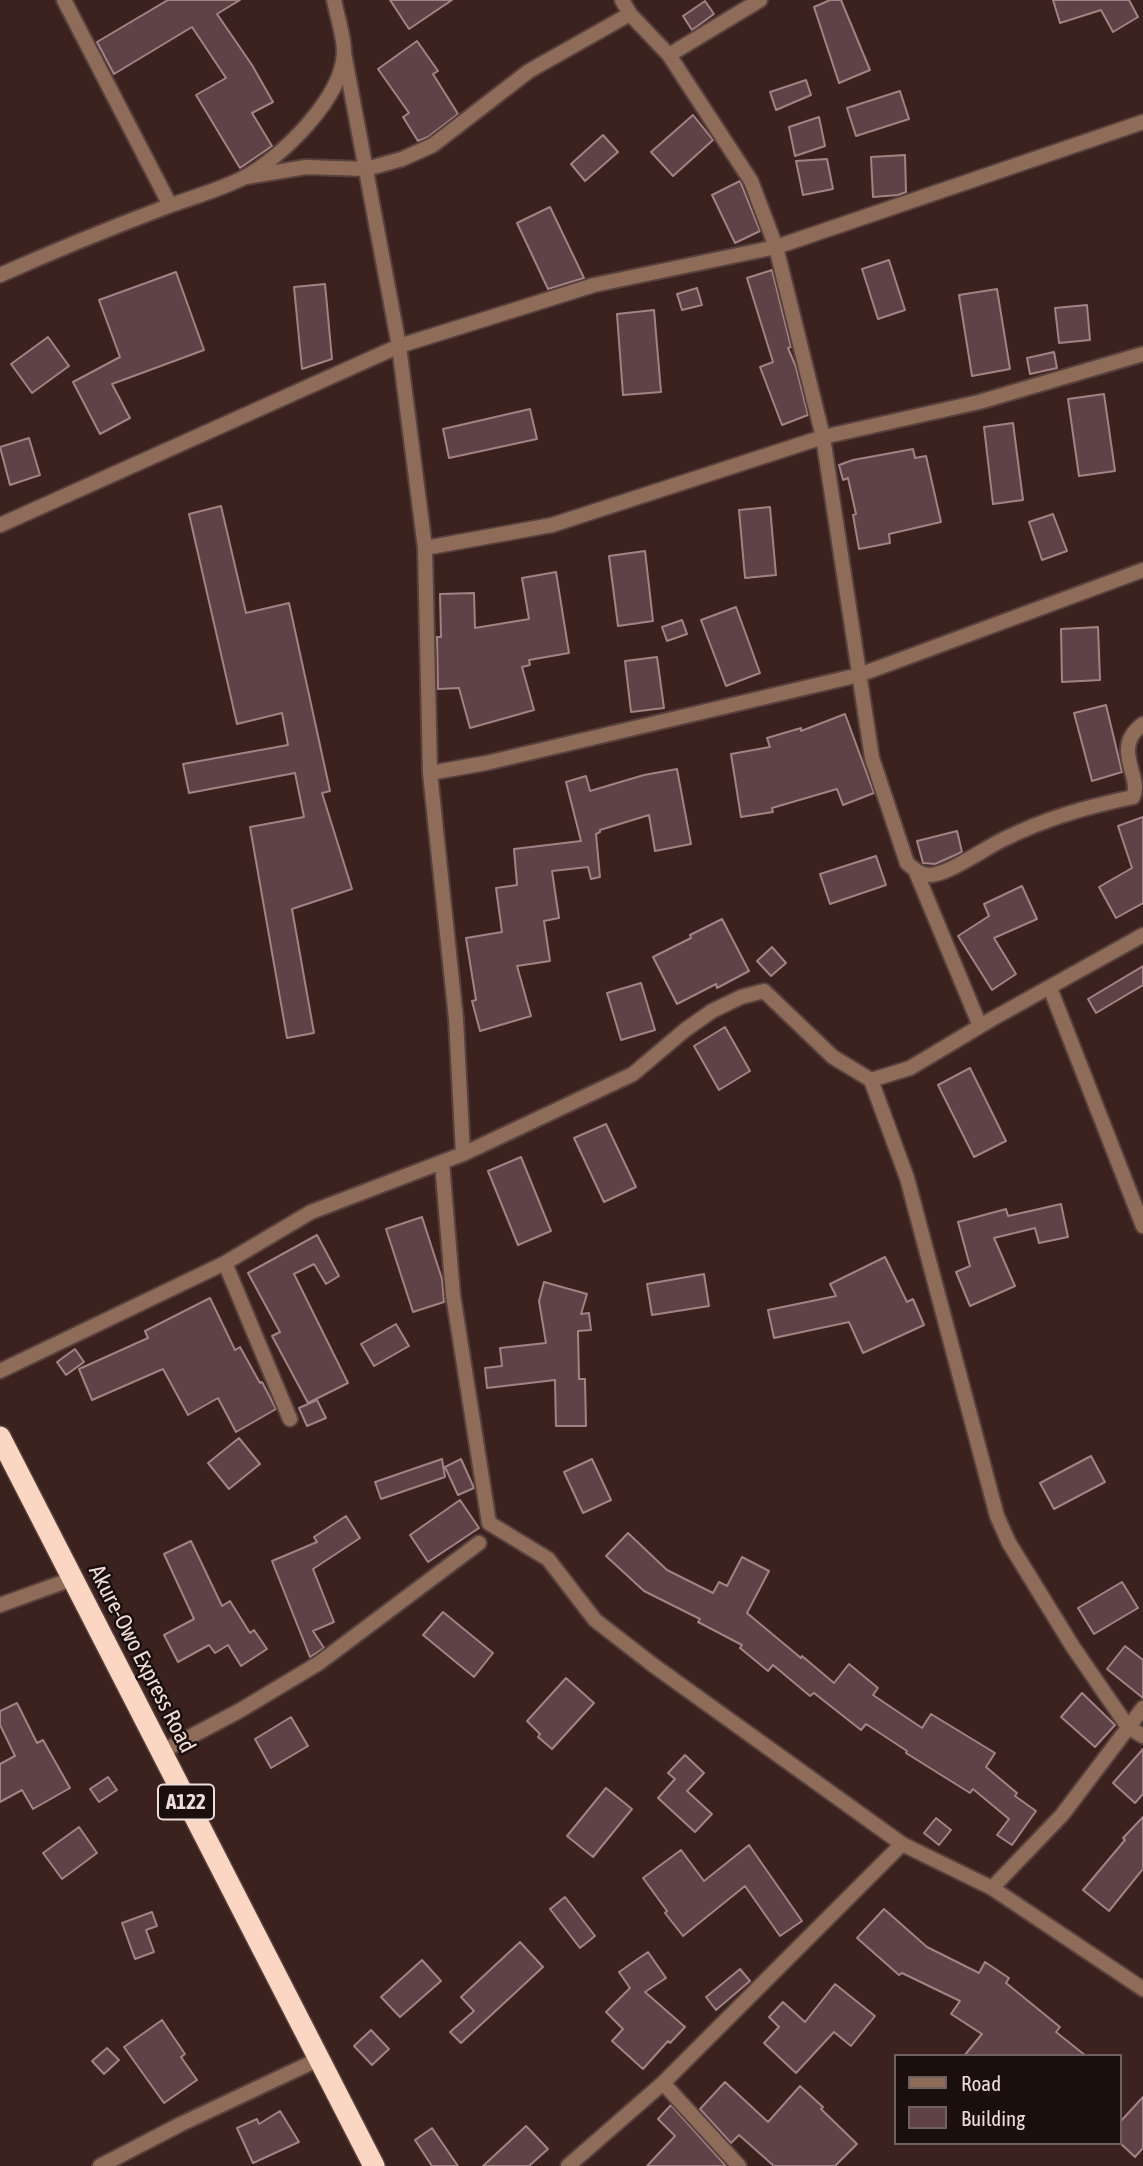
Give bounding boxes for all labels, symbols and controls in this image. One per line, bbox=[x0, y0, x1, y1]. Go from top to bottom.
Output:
street label: Akure-Owo Express Road bbox=[83, 1561, 201, 1757]
road number: A122 bbox=[158, 1784, 214, 1820]
legend bbox=[894, 2054, 1122, 2145]
text: Road bbox=[961, 2071, 1001, 2095]
text: Building bbox=[961, 2106, 1025, 2130]

